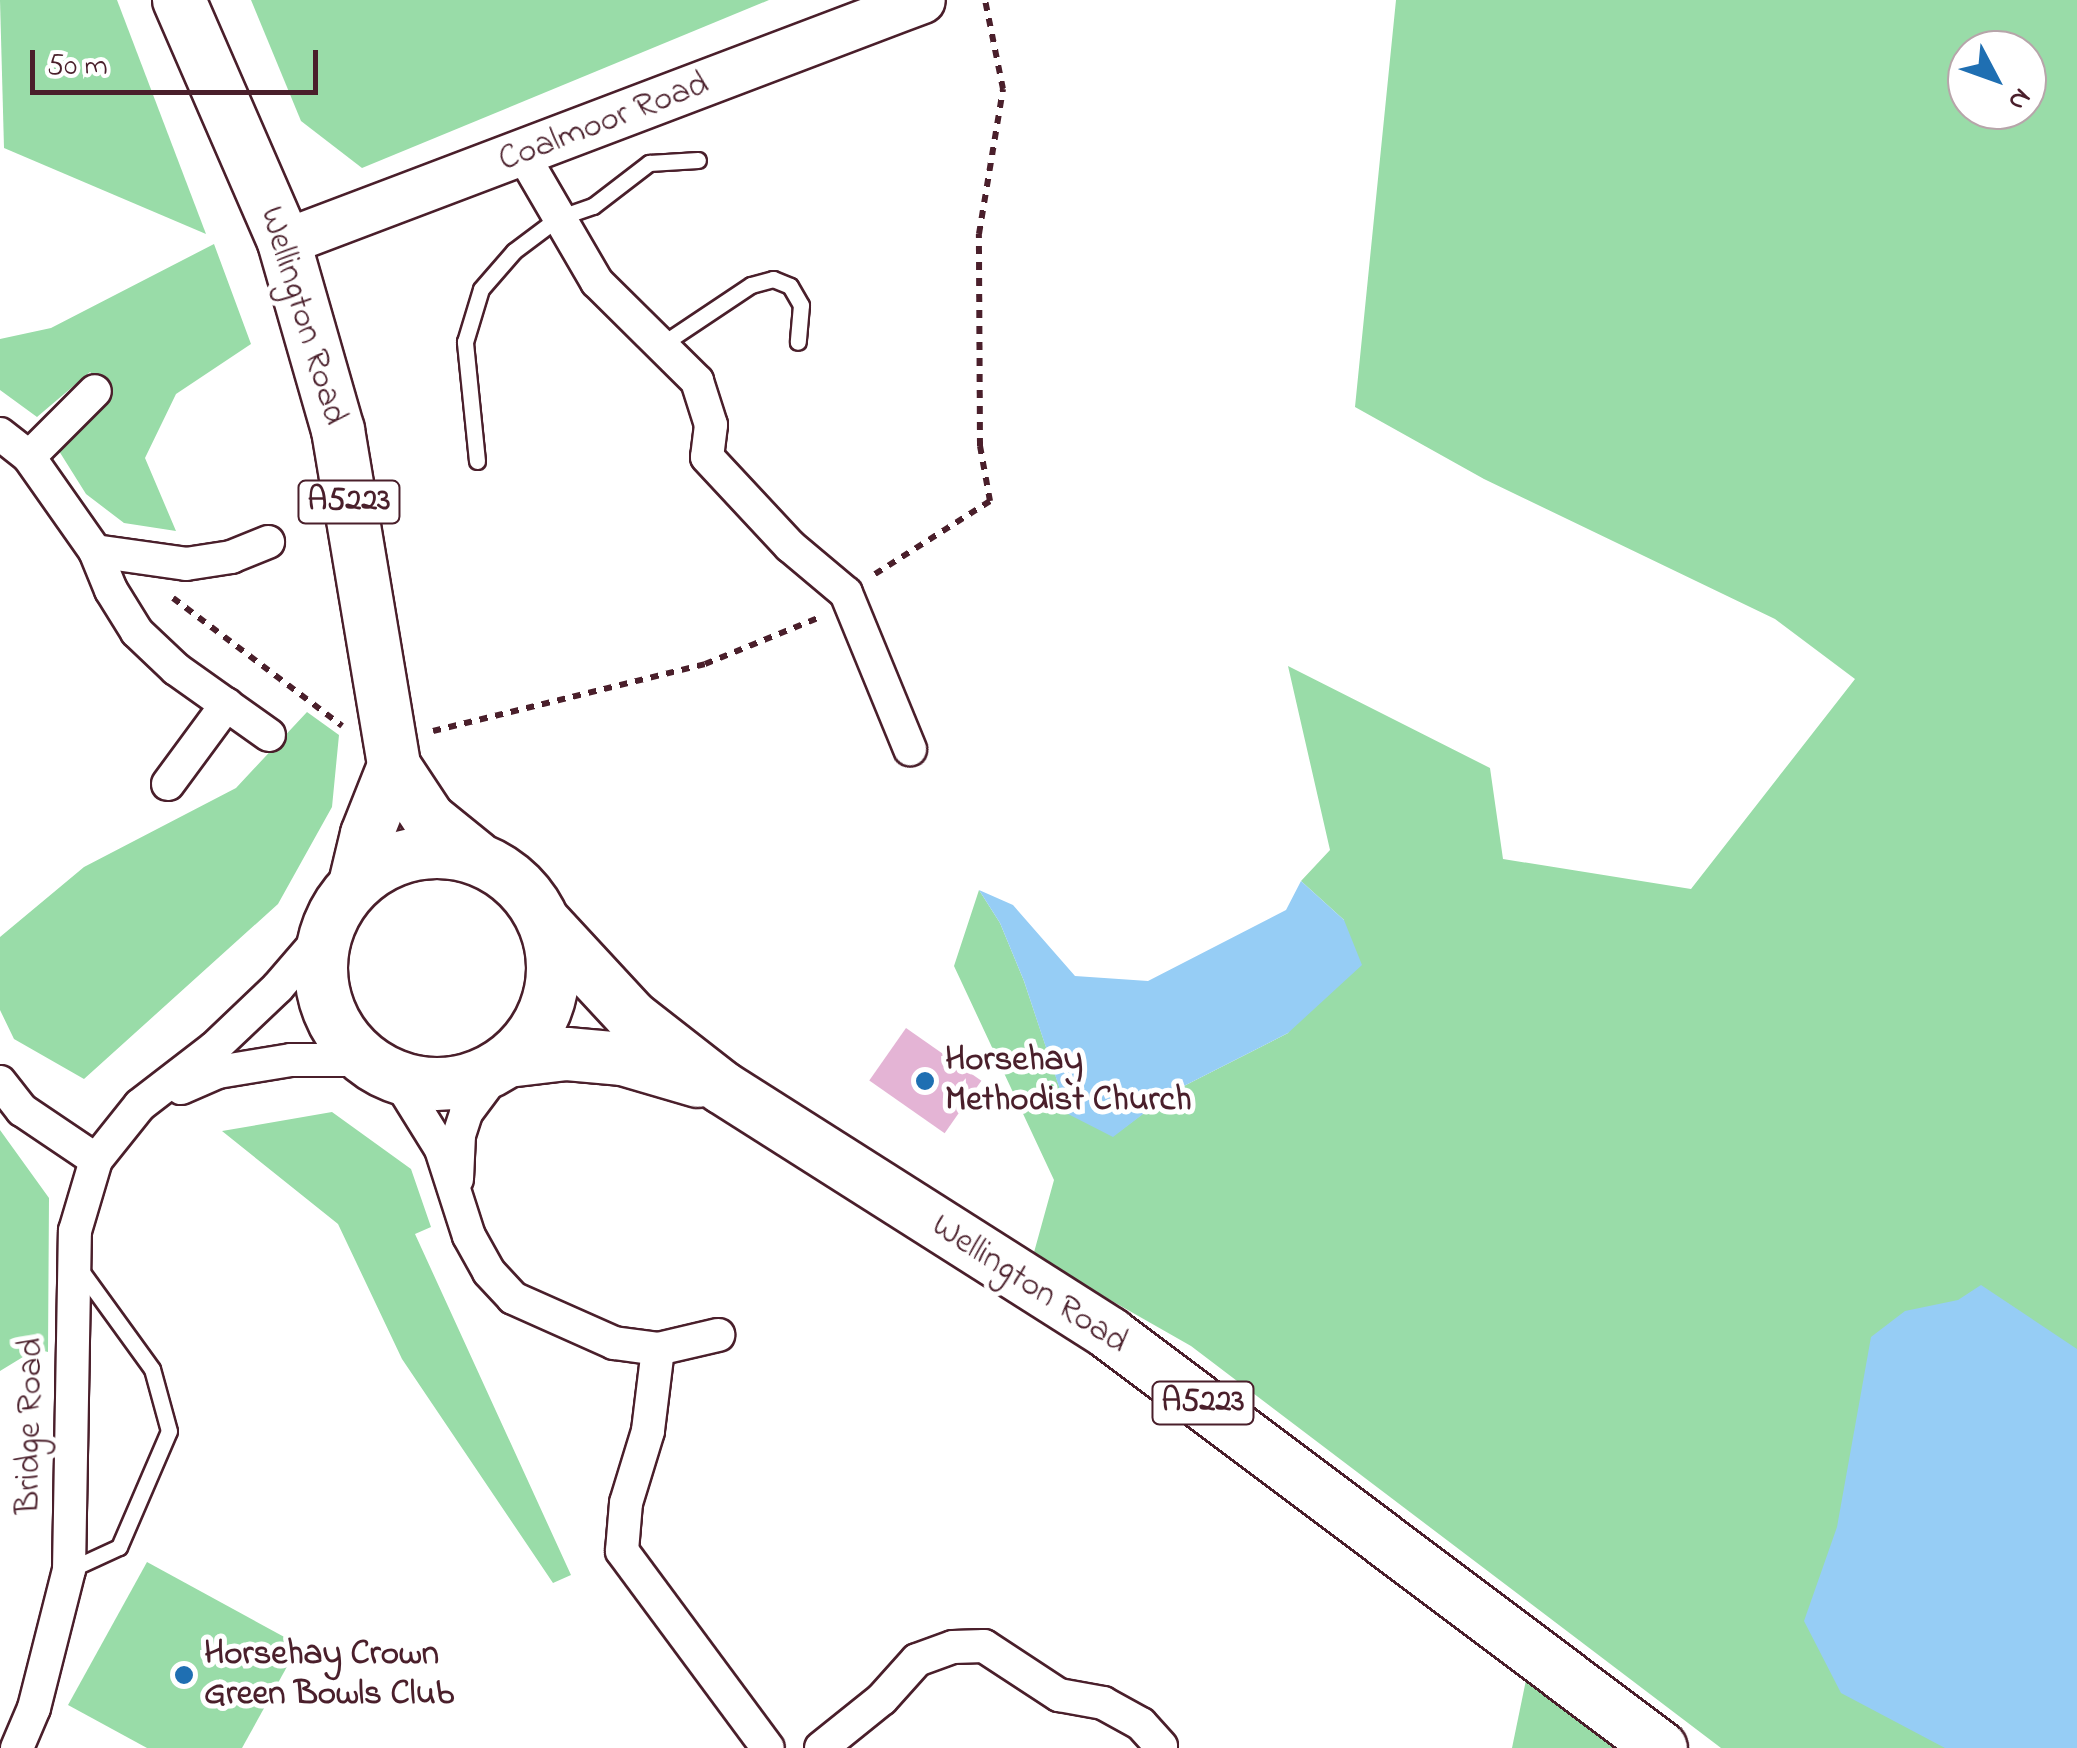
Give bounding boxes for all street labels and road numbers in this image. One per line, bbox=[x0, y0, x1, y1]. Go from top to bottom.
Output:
street label: Coalmoor Road bbox=[493, 64, 715, 182]
street label: Wellington Road bbox=[249, 202, 355, 430]
road number: A5223 bbox=[296, 475, 402, 529]
street label: Wellington Road bbox=[923, 1206, 1135, 1364]
street label: Bridge Road bbox=[8, 1337, 54, 1515]
road number: A5223 bbox=[1150, 1376, 1256, 1430]

